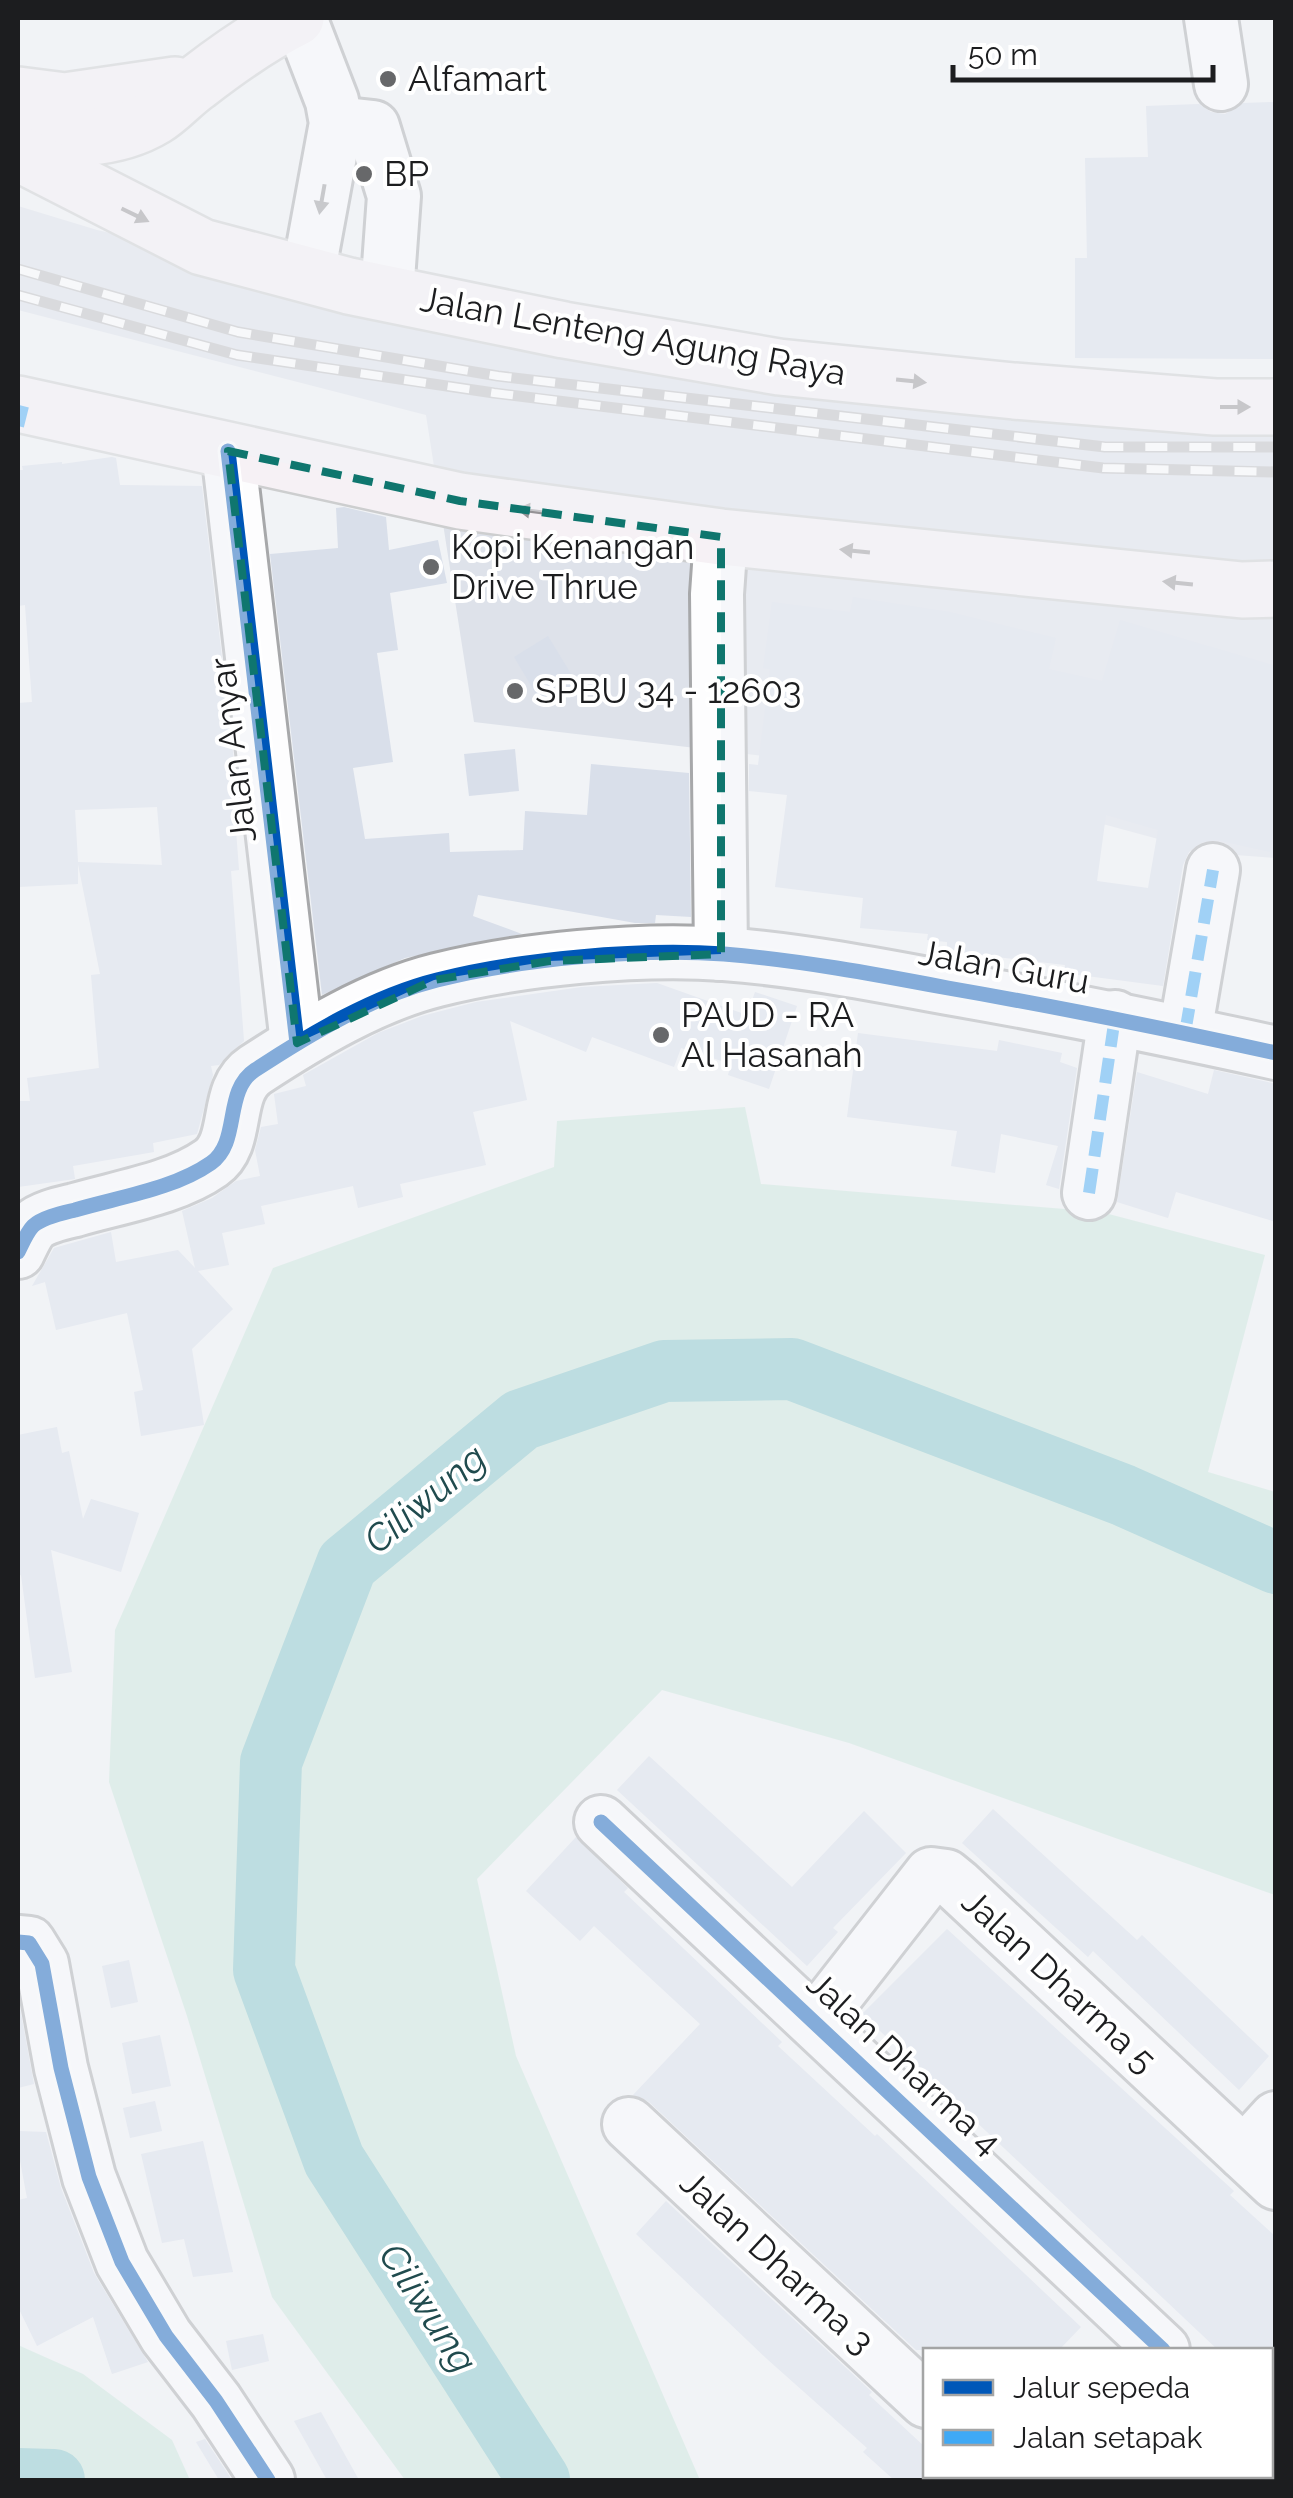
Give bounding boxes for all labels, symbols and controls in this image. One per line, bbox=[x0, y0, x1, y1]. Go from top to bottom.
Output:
scale bar bbox=[953, 20, 1213, 82]
text: 50 m bbox=[968, 37, 1038, 72]
place label: Alfamart bbox=[408, 58, 547, 99]
marker: Alfamart bbox=[377, 68, 399, 90]
place label: BP bbox=[384, 153, 429, 194]
marker: BP bbox=[353, 163, 375, 185]
one-way arrow bbox=[314, 184, 329, 216]
one-way arrow bbox=[121, 206, 150, 223]
street label: Jalan Lenteng Agung Raya bbox=[417, 278, 849, 393]
one-way arrow bbox=[896, 373, 928, 389]
one-way arrow bbox=[1220, 399, 1252, 415]
one-way arrow bbox=[516, 503, 548, 519]
place label: Kopi Kenangan Drive Thrue bbox=[451, 526, 694, 607]
one-way arrow bbox=[838, 543, 870, 559]
marker: Kopi Kenangan Drive Thrue bbox=[420, 556, 442, 578]
one-way arrow bbox=[1162, 575, 1194, 591]
street label: Jalan Anyar bbox=[201, 655, 264, 845]
place label: SPBU 34 - 12603 bbox=[535, 670, 802, 711]
marker: SPBU 34 - 12603 bbox=[504, 680, 526, 702]
street label: Jalan Guru bbox=[916, 931, 1093, 1002]
place label: PAUD - RA Al Hasanah bbox=[681, 994, 863, 1075]
marker: PAUD - RA Al Hasanah bbox=[650, 1024, 672, 1046]
water label: Ciliwung bbox=[355, 1435, 495, 1563]
street label: Jalan Dharma 5 bbox=[954, 1881, 1165, 2081]
street label: Jalan Dharma 4 bbox=[799, 1963, 1010, 2163]
street label: Jalan Dharma 3 bbox=[672, 2162, 882, 2362]
water label: Ciliwung bbox=[370, 2235, 487, 2381]
legend bbox=[923, 2348, 1273, 2478]
text: Jalur sepeda bbox=[1013, 2370, 1190, 2405]
text: Jalan setapak bbox=[1013, 2420, 1202, 2455]

